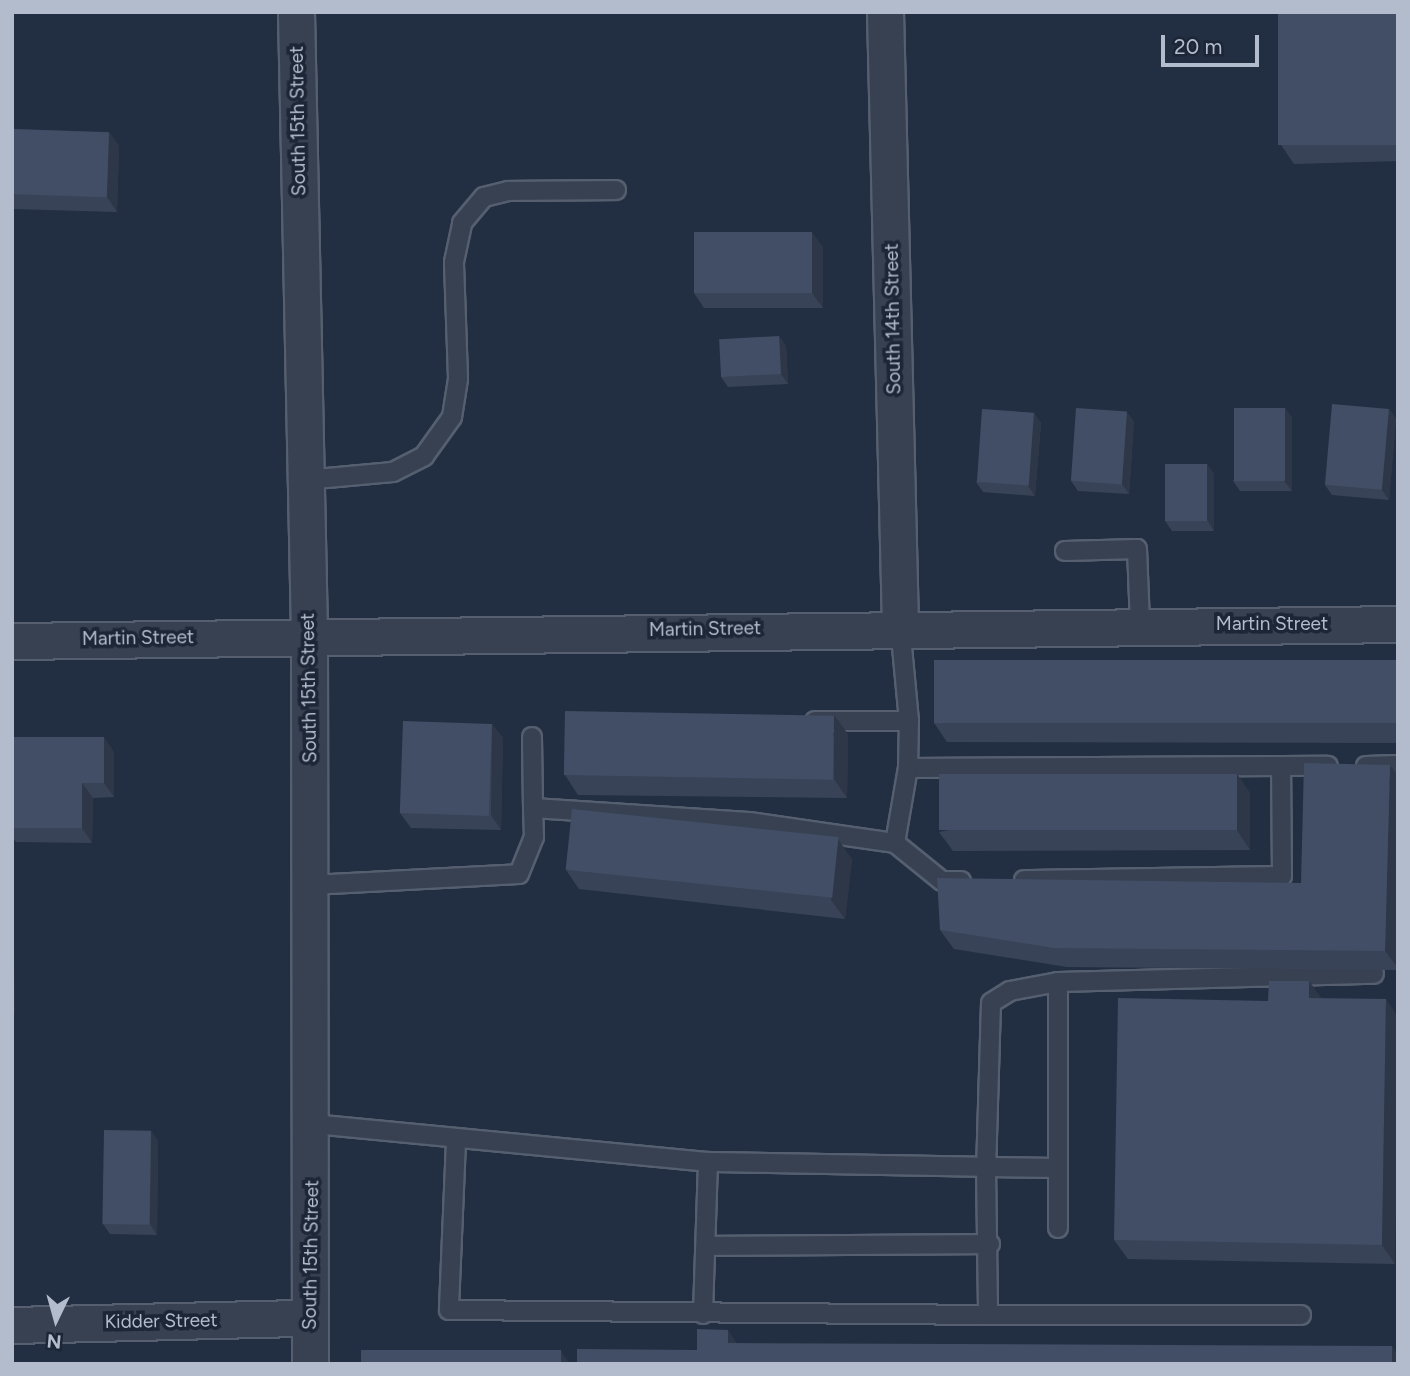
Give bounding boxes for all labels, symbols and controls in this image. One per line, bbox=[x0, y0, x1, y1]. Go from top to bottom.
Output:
scale bar bbox=[1165, 21, 1263, 65]
text: 20 m bbox=[1174, 34, 1222, 59]
street label: South 15th Street bbox=[285, 46, 311, 196]
street label: South 14th Street bbox=[880, 243, 906, 395]
street label: South 15th Street bbox=[296, 613, 322, 763]
street label: Martin Street bbox=[1216, 613, 1328, 635]
street label: Martin Street bbox=[649, 617, 761, 641]
street label: Martin Street bbox=[82, 626, 194, 650]
street label: South 15th Street bbox=[298, 1180, 324, 1330]
north arrow bbox=[21, 1285, 91, 1355]
street label: Kidder Street bbox=[104, 1309, 218, 1333]
text: N bbox=[46, 1329, 62, 1354]

